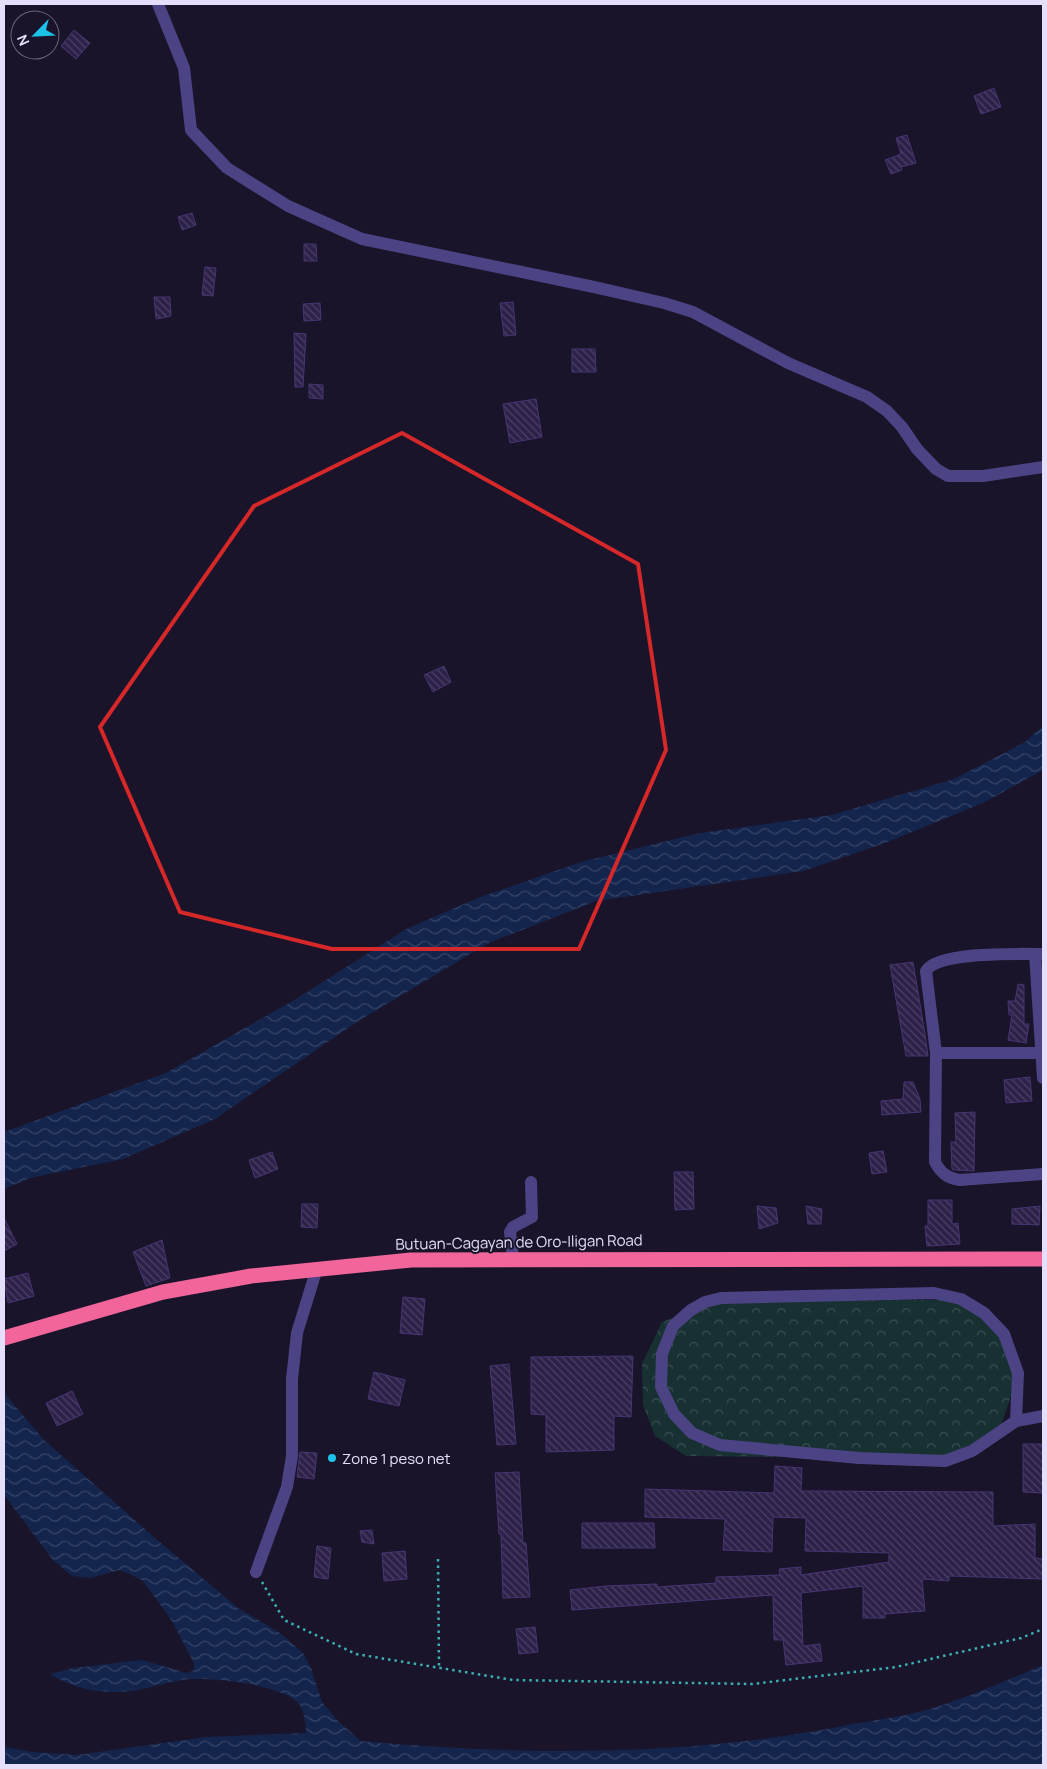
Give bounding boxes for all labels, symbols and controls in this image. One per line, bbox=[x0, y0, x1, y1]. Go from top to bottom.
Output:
north arrow bbox=[10, 10, 60, 60]
text: N bbox=[12, 32, 33, 49]
street label: Butuan-Cagayan de Oro-Iligan Road bbox=[395, 1229, 643, 1255]
place label: Zone 1 peso net bbox=[342, 1448, 451, 1469]
marker: Zone 1 peso net bbox=[326, 1452, 338, 1464]

